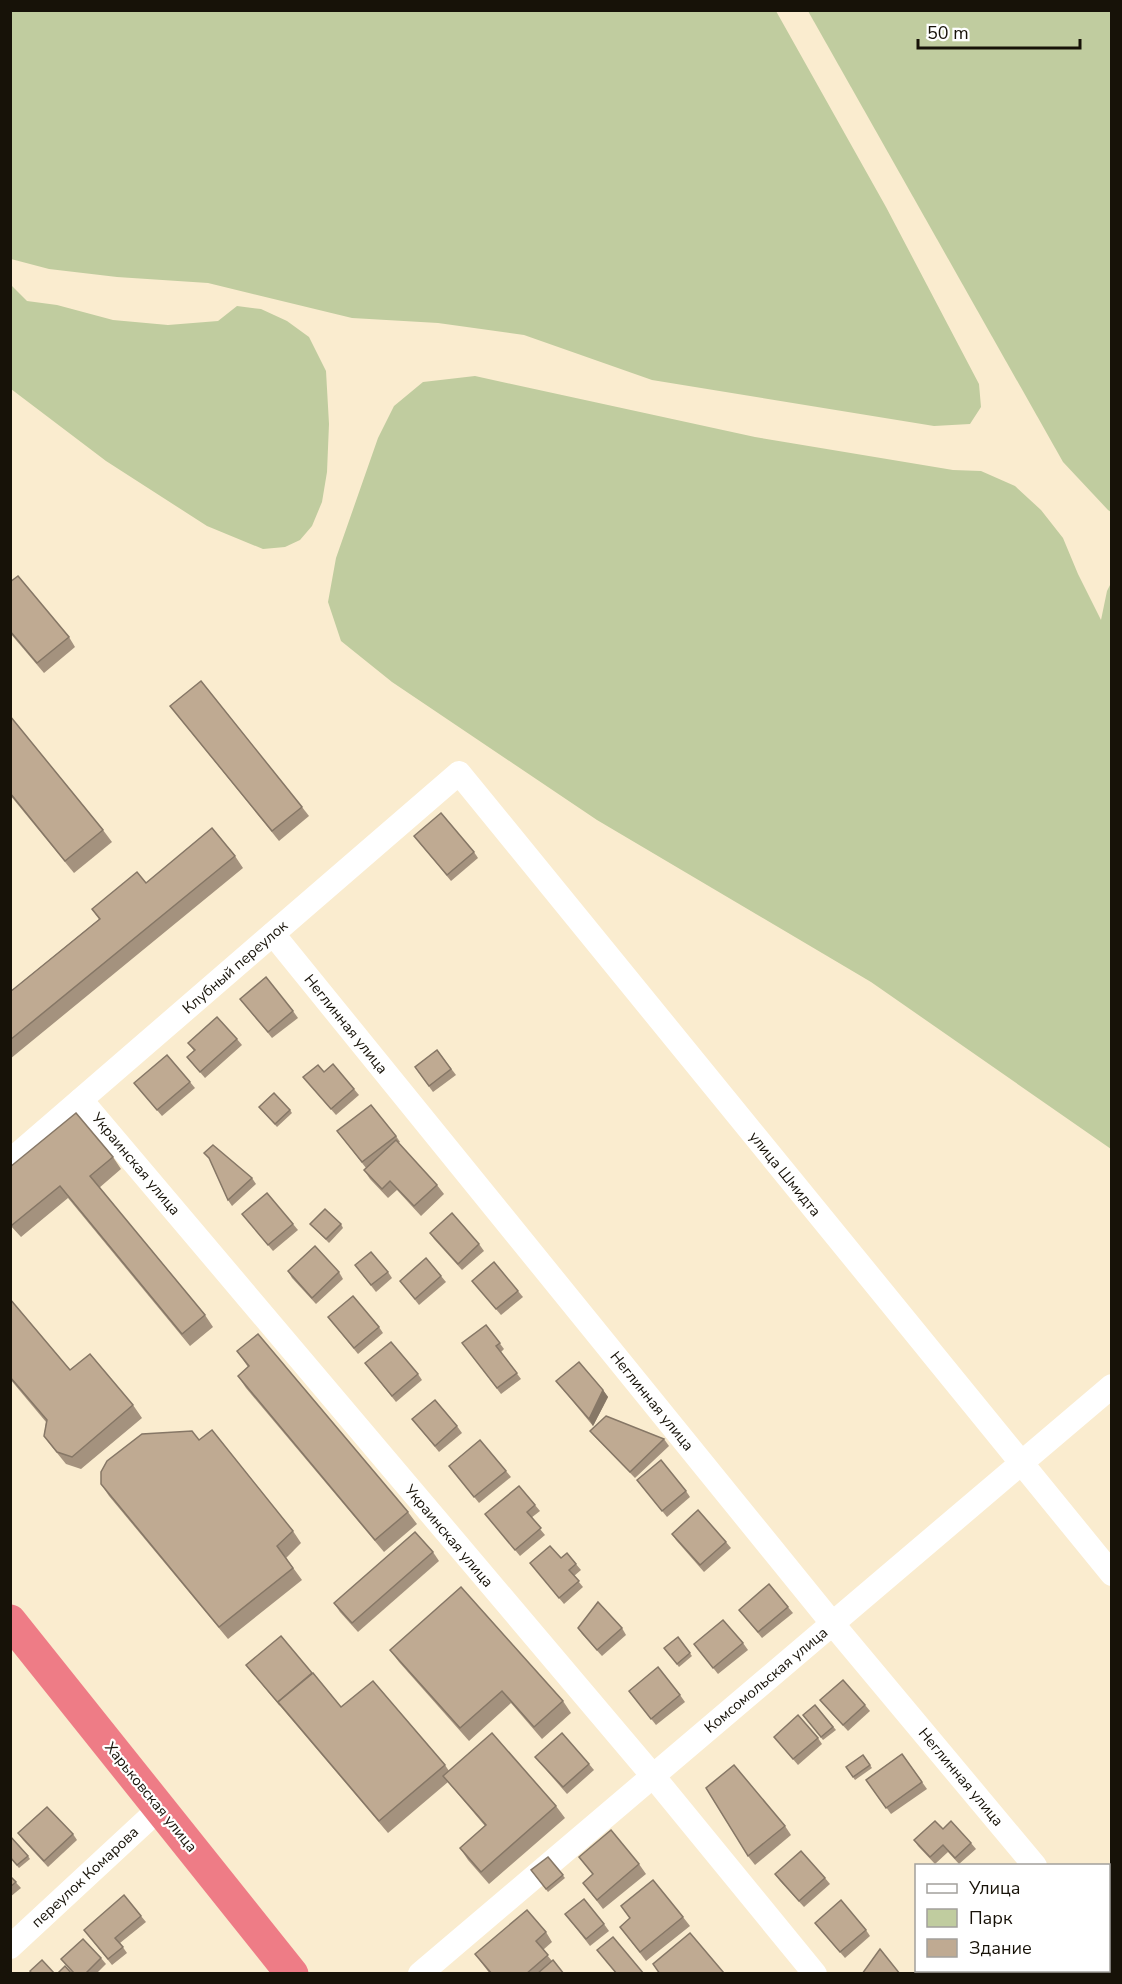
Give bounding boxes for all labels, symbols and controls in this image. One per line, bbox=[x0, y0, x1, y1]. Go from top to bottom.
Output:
scale bar bbox=[918, 12, 1080, 50]
text: 50 m bbox=[927, 21, 969, 45]
street label: Клубный переулок bbox=[178, 916, 292, 1018]
street label: Неглинная улица bbox=[300, 970, 392, 1078]
street label: Украинская улица bbox=[86, 1108, 185, 1220]
street label: улица Шмидта bbox=[745, 1127, 825, 1221]
street label: Неглинная улица bbox=[606, 1347, 698, 1455]
street label: Украинская улица bbox=[399, 1480, 498, 1592]
street label: Комсомольская улица bbox=[700, 1622, 832, 1738]
street label: Неглинная улица bbox=[914, 1724, 1008, 1830]
street label: Харьковская улица bbox=[100, 1738, 202, 1856]
street label: переулок Комарова bbox=[27, 1822, 143, 1932]
legend bbox=[915, 1864, 1110, 1972]
text: Улица bbox=[968, 1876, 1020, 1900]
text: Парк bbox=[969, 1906, 1013, 1930]
text: Здание bbox=[969, 1936, 1032, 1960]

